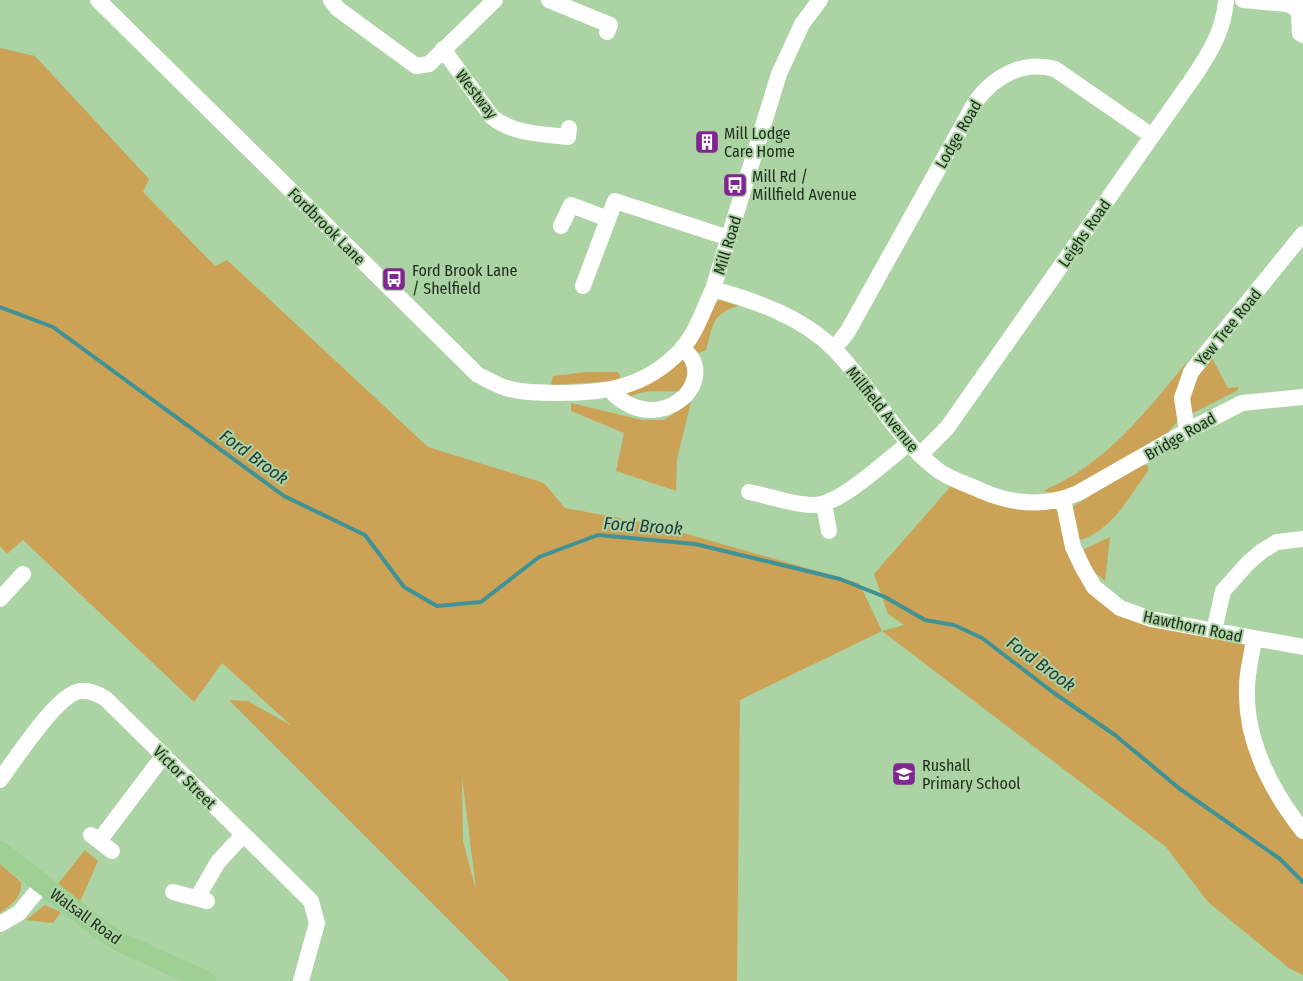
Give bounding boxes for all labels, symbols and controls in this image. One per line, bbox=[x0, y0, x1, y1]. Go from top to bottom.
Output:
street label: Westway bbox=[452, 66, 502, 123]
street label: Lodge Road bbox=[931, 97, 986, 172]
place label: Mill Lodge Care Home bbox=[724, 124, 795, 161]
building icon: Mill Lodge Care Home bbox=[694, 129, 720, 155]
place label: Mill Rd / Millfield Avenue bbox=[752, 167, 857, 204]
bus stop icon: Mill Rd / Millfield Avenue bbox=[722, 172, 748, 198]
street label: Fordbrook Lane bbox=[284, 184, 369, 269]
street label: Leighs Road bbox=[1054, 196, 1115, 271]
street label: Mill Road bbox=[710, 213, 745, 277]
place label: Ford Brook Lane / Shelfield bbox=[412, 261, 518, 298]
bus stop icon: Ford Brook Lane / Shelfield bbox=[381, 266, 407, 292]
street label: Yew Tree Road bbox=[1191, 285, 1265, 370]
street label: Millfield Avenue bbox=[842, 363, 923, 456]
street label: Bridge Road bbox=[1141, 408, 1219, 464]
water label: Ford Brook bbox=[215, 425, 293, 489]
water label: Ford Brook bbox=[603, 512, 683, 540]
street label: Hawthorn Road bbox=[1142, 607, 1244, 646]
water label: Ford Brook bbox=[1002, 632, 1080, 696]
street label: Victor Street bbox=[149, 742, 221, 813]
place label: Rushall Primary School bbox=[922, 756, 1021, 793]
school or university icon: Rushall Primary School bbox=[891, 761, 917, 787]
street label: Walsall Road bbox=[46, 884, 125, 949]

